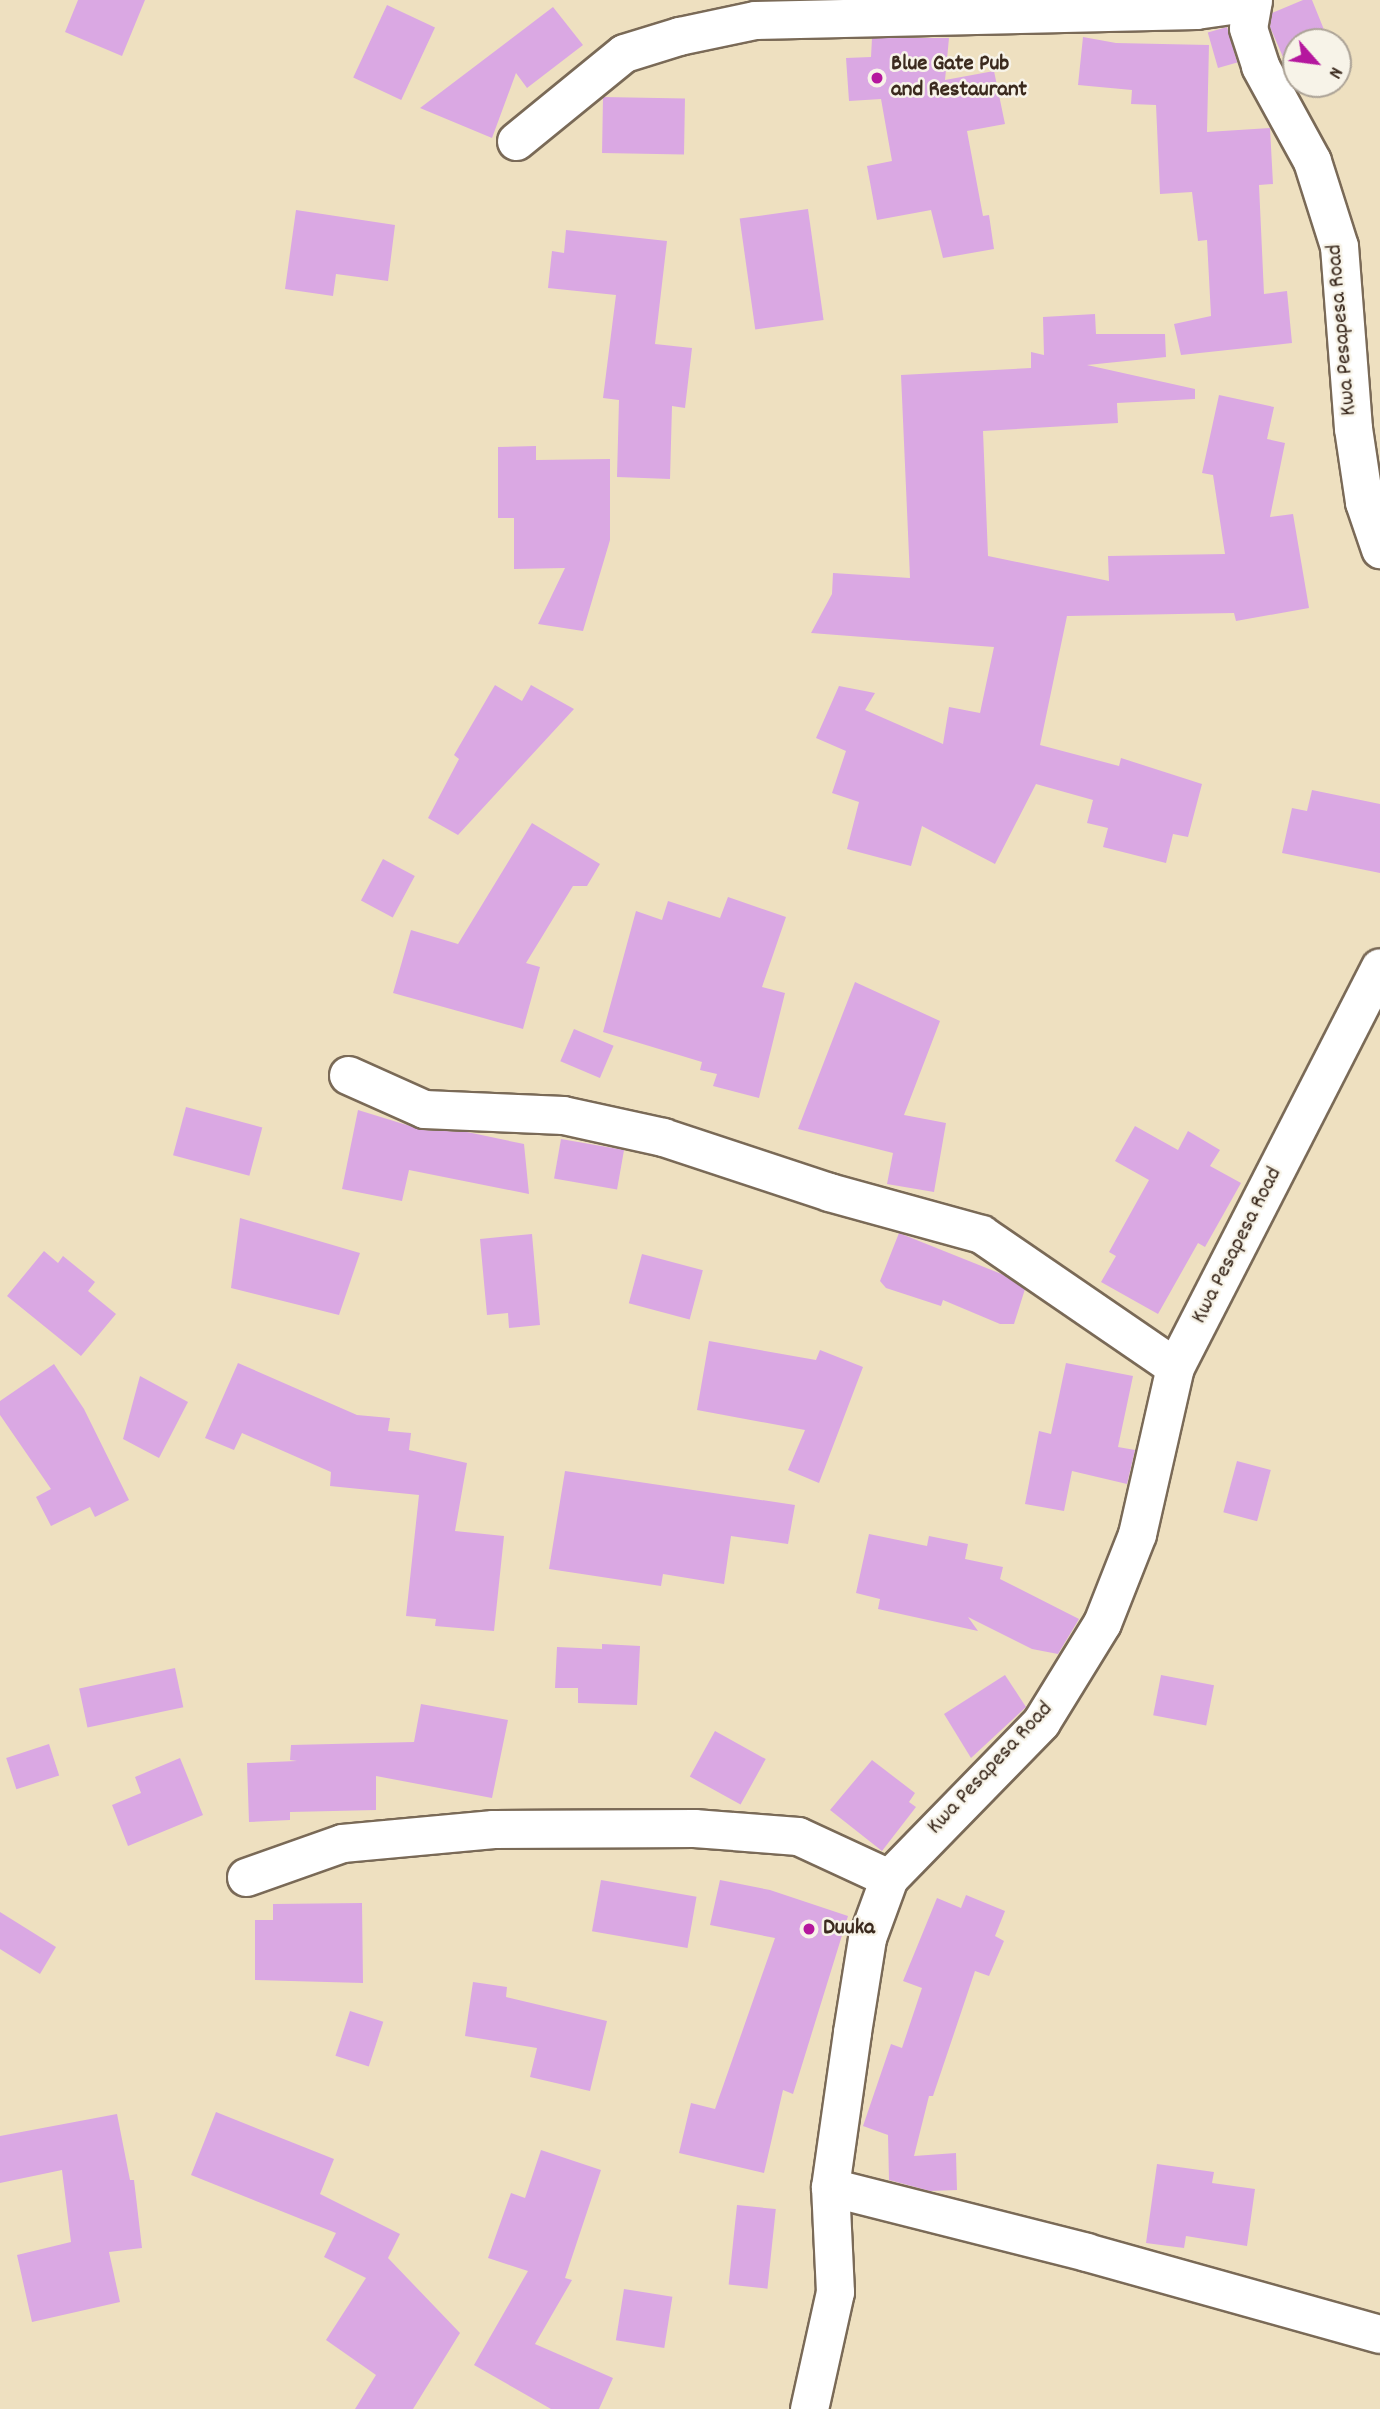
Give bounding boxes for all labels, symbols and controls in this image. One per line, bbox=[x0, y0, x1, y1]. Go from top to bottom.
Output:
north arrow bbox=[1282, 28, 1352, 98]
place label: Blue Gate Pub and Restaurant bbox=[891, 51, 1027, 105]
text: N bbox=[1320, 62, 1348, 83]
marker: Blue Gate Pub and Restaurant bbox=[869, 70, 885, 86]
street label: Kwa Pesapesa Road bbox=[1322, 243, 1364, 417]
street label: Kwa Pesapesa Road bbox=[1187, 1163, 1289, 1329]
street label: Kwa Pesapesa Road bbox=[922, 1697, 1060, 1841]
place label: Duuka bbox=[823, 1915, 875, 1943]
marker: Duuka bbox=[801, 1921, 817, 1937]

